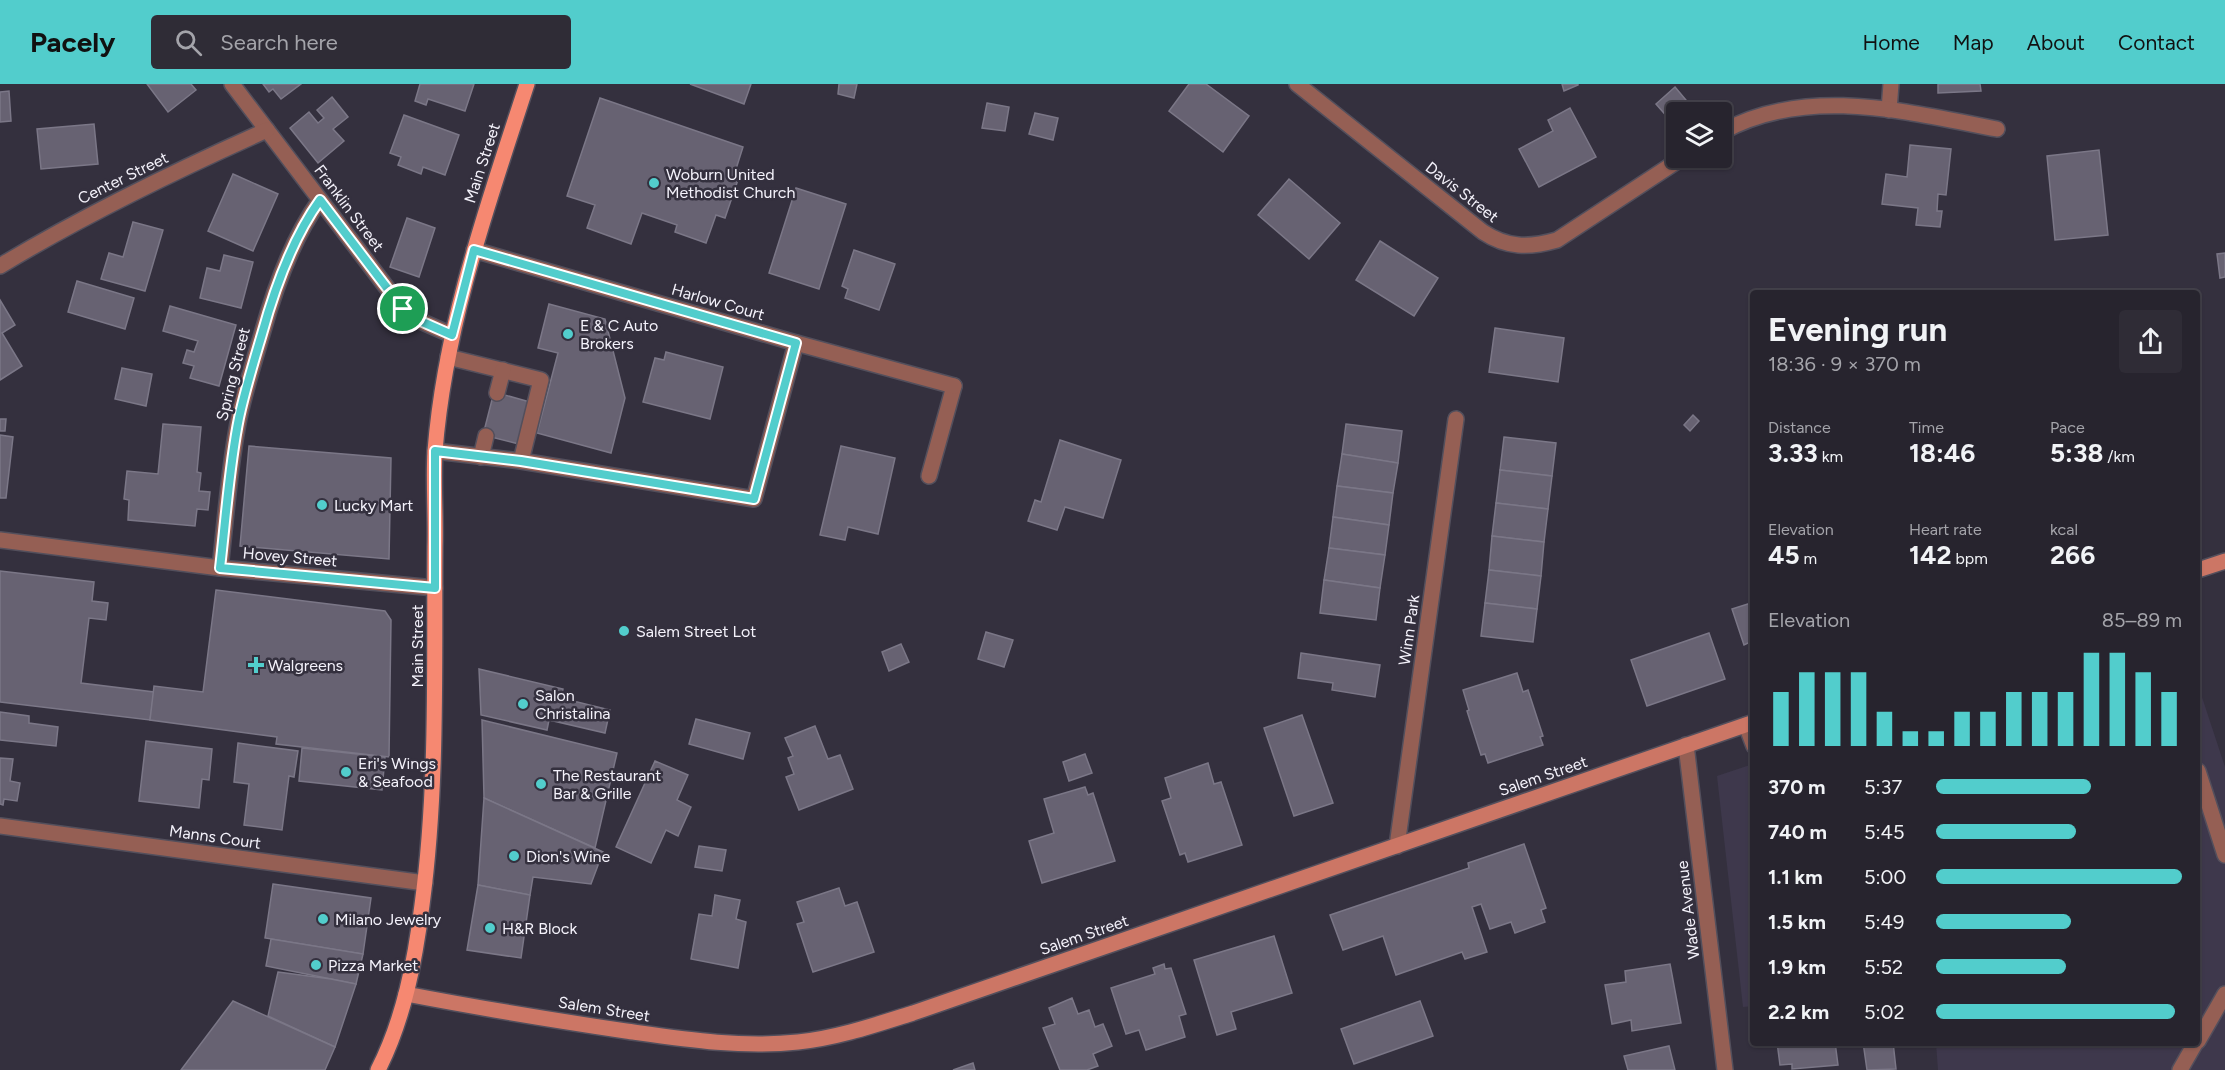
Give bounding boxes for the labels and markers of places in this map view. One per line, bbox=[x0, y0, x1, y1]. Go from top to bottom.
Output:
place label: Woburn United Methodist Church bbox=[666, 165, 796, 202]
marker: Woburn United Methodist Church bbox=[647, 176, 661, 190]
pin bbox=[377, 283, 428, 334]
place label: E & C Auto Brokers bbox=[580, 316, 658, 353]
marker: E & C Auto Brokers bbox=[561, 327, 575, 341]
place label: Lucky Mart bbox=[334, 496, 413, 515]
marker: Lucky Mart bbox=[315, 498, 329, 512]
place label: Salem Street Lot bbox=[636, 622, 756, 641]
marker: Salem Street Lot bbox=[617, 624, 631, 638]
place label: Walgreens bbox=[268, 656, 343, 675]
marker: Walgreens bbox=[249, 658, 263, 672]
place label: Salon Christalina bbox=[535, 686, 611, 723]
marker: Salon Christalina bbox=[516, 697, 530, 711]
place label: Eri's Wings & Seafood bbox=[358, 754, 436, 791]
marker: Eri's Wings & Seafood bbox=[339, 765, 353, 779]
place label: The Restaurant Bar & Grille bbox=[553, 766, 661, 803]
marker: The Restaurant Bar & Grille bbox=[534, 777, 548, 791]
place label: Dion's Wine bbox=[526, 847, 611, 866]
marker: Dion's Wine bbox=[507, 849, 521, 863]
place label: Milano Jewelry bbox=[335, 910, 442, 929]
marker: Milano Jewelry bbox=[316, 912, 330, 926]
place label: H&R Block bbox=[502, 919, 578, 938]
marker: H&R Block bbox=[483, 921, 497, 935]
place label: Pizza Market bbox=[328, 956, 418, 975]
marker: Pizza Market bbox=[309, 958, 323, 972]

